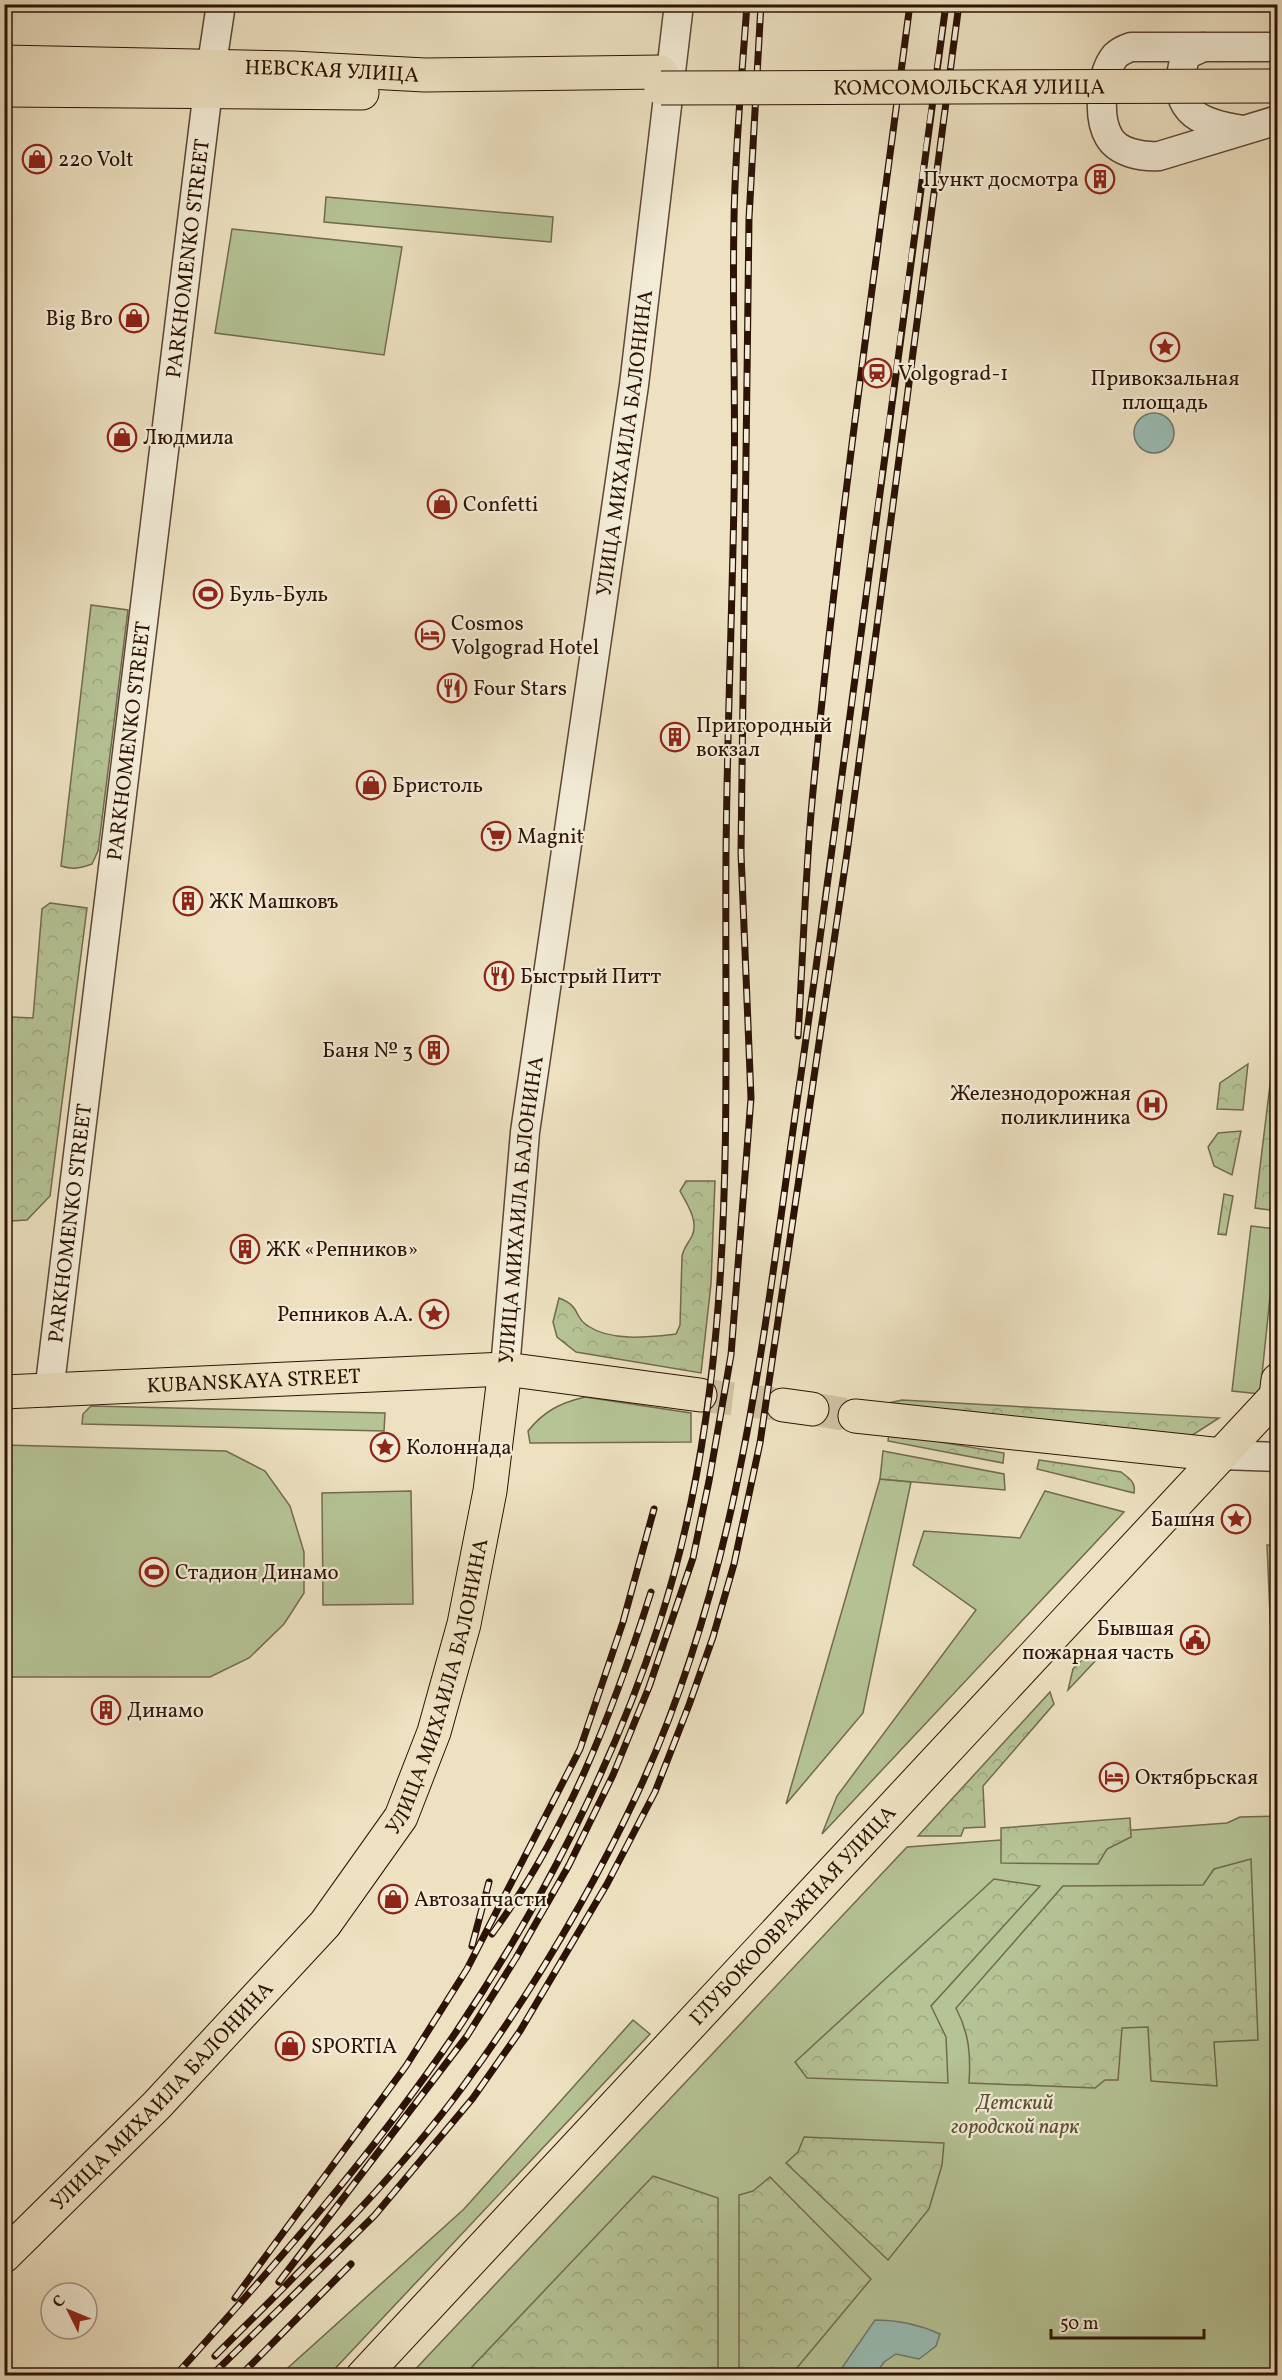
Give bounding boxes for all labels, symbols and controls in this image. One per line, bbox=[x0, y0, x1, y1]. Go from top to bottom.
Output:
street label: НЕВСКАЯ УЛИЦА bbox=[244, 54, 420, 91]
street label: КОМСОМОЛЬСКАЯ УЛИЦА bbox=[833, 74, 1105, 103]
street label: PARKHOMENKO STREET bbox=[160, 137, 218, 380]
shop icon: 220 Volt bbox=[21, 143, 53, 175]
place label: 220 Volt bbox=[58, 146, 134, 175]
building icon: Пункт досмотра bbox=[1084, 163, 1116, 195]
place label: Пункт досмотра bbox=[923, 166, 1079, 195]
street label: УЛИЦА МИХАИЛА БАЛОНИНА bbox=[590, 288, 661, 598]
shop icon: Big Bro bbox=[118, 302, 150, 334]
place label: Big Bro bbox=[46, 305, 113, 334]
place icon: Привокзальная площадь bbox=[1149, 331, 1181, 363]
station icon: Volgograd-1 bbox=[861, 357, 893, 389]
place label: Volgograd-1 bbox=[898, 360, 1008, 389]
place label: Привокзальная площадь bbox=[1091, 365, 1239, 418]
shop icon: Людмила bbox=[106, 421, 138, 453]
place label: Людмила bbox=[143, 424, 234, 453]
shop icon: Confetti bbox=[426, 488, 458, 520]
place label: Confetti bbox=[463, 491, 538, 520]
sports icon: Буль-Буль bbox=[192, 578, 224, 610]
place label: Буль-Буль bbox=[229, 581, 328, 610]
place label: Cosmos Volgograd Hotel bbox=[451, 610, 599, 663]
hotel icon: Cosmos Volgograd Hotel bbox=[414, 619, 446, 651]
street label: PARKHOMENKO STREET bbox=[101, 620, 159, 862]
restaurant icon: Four Stars bbox=[436, 672, 468, 704]
place label: Four Stars bbox=[473, 675, 567, 704]
place label: Пригородный вокзал bbox=[696, 712, 832, 765]
building icon: Пригородный вокзал bbox=[659, 721, 691, 753]
shop icon: Бристоль bbox=[355, 769, 387, 801]
place label: Бристоль bbox=[392, 772, 483, 801]
supermarket icon: Magnit bbox=[480, 820, 512, 852]
place label: Magnit bbox=[517, 823, 584, 852]
building icon: ЖК Машковъ bbox=[172, 885, 204, 917]
place label: ЖК Машковъ bbox=[209, 888, 339, 917]
restaurant icon: Быстрый Питт bbox=[483, 960, 515, 992]
place label: Быстрый Питт bbox=[520, 963, 661, 992]
building icon: Баня № 3 bbox=[418, 1034, 450, 1066]
place label: Баня № 3 bbox=[322, 1037, 413, 1066]
street label: УЛИЦА МИХАИЛА БАЛОНИНА bbox=[493, 1054, 552, 1365]
place label: Железнодорожная поликлиника bbox=[950, 1080, 1131, 1133]
hospital icon: Железнодорожная поликлиника bbox=[1136, 1089, 1168, 1121]
street label: PARKHOMENKO STREET bbox=[42, 1102, 100, 1345]
building icon: ЖК «Репников» bbox=[229, 1233, 261, 1265]
place label: ЖК «Репников» bbox=[266, 1236, 418, 1265]
place icon: Репников А.А. bbox=[418, 1298, 450, 1330]
place label: Репников А.А. bbox=[277, 1301, 413, 1330]
street label: KUBANSKAYA STREET bbox=[146, 1363, 362, 1401]
place icon: Колоннада bbox=[369, 1431, 401, 1463]
place label: Колоннада bbox=[406, 1434, 512, 1463]
place icon: Башня bbox=[1220, 1503, 1252, 1535]
place label: Башня bbox=[1150, 1506, 1215, 1535]
street label: УЛИЦА МИХАИЛА БАЛОНИНА bbox=[380, 1536, 496, 1842]
sports icon: Стадион Динамо bbox=[138, 1556, 170, 1588]
place label: Стадион Динамо bbox=[175, 1559, 339, 1588]
place label: Бывшая пожарная часть bbox=[1022, 1615, 1174, 1668]
public building icon: Бывшая пожарная часть bbox=[1179, 1624, 1211, 1656]
building icon: Динамо bbox=[90, 1694, 122, 1726]
place label: Динамо bbox=[127, 1697, 204, 1726]
hotel icon: Октябрьская bbox=[1098, 1761, 1130, 1793]
place label: Октябрьская bbox=[1135, 1764, 1258, 1793]
street label: ГЛУБОКООВРАЖНАЯ УЛИЦА bbox=[684, 1799, 904, 2033]
shop icon: Автозапчасти bbox=[377, 1883, 409, 1915]
place label: Автозапчасти bbox=[414, 1886, 547, 1915]
street label: УЛИЦА МИХАИЛА БАЛОНИНА bbox=[45, 1975, 281, 2218]
shop icon: SPORTIA bbox=[274, 2030, 306, 2062]
place label: SPORTIA bbox=[311, 2033, 397, 2062]
park label: Детский городской парк bbox=[951, 2089, 1080, 2142]
north arrow bbox=[39, 2281, 99, 2341]
text: С bbox=[48, 2291, 71, 2313]
scale bar bbox=[1051, 2302, 1204, 2340]
text: 50 m bbox=[1060, 2312, 1099, 2337]

